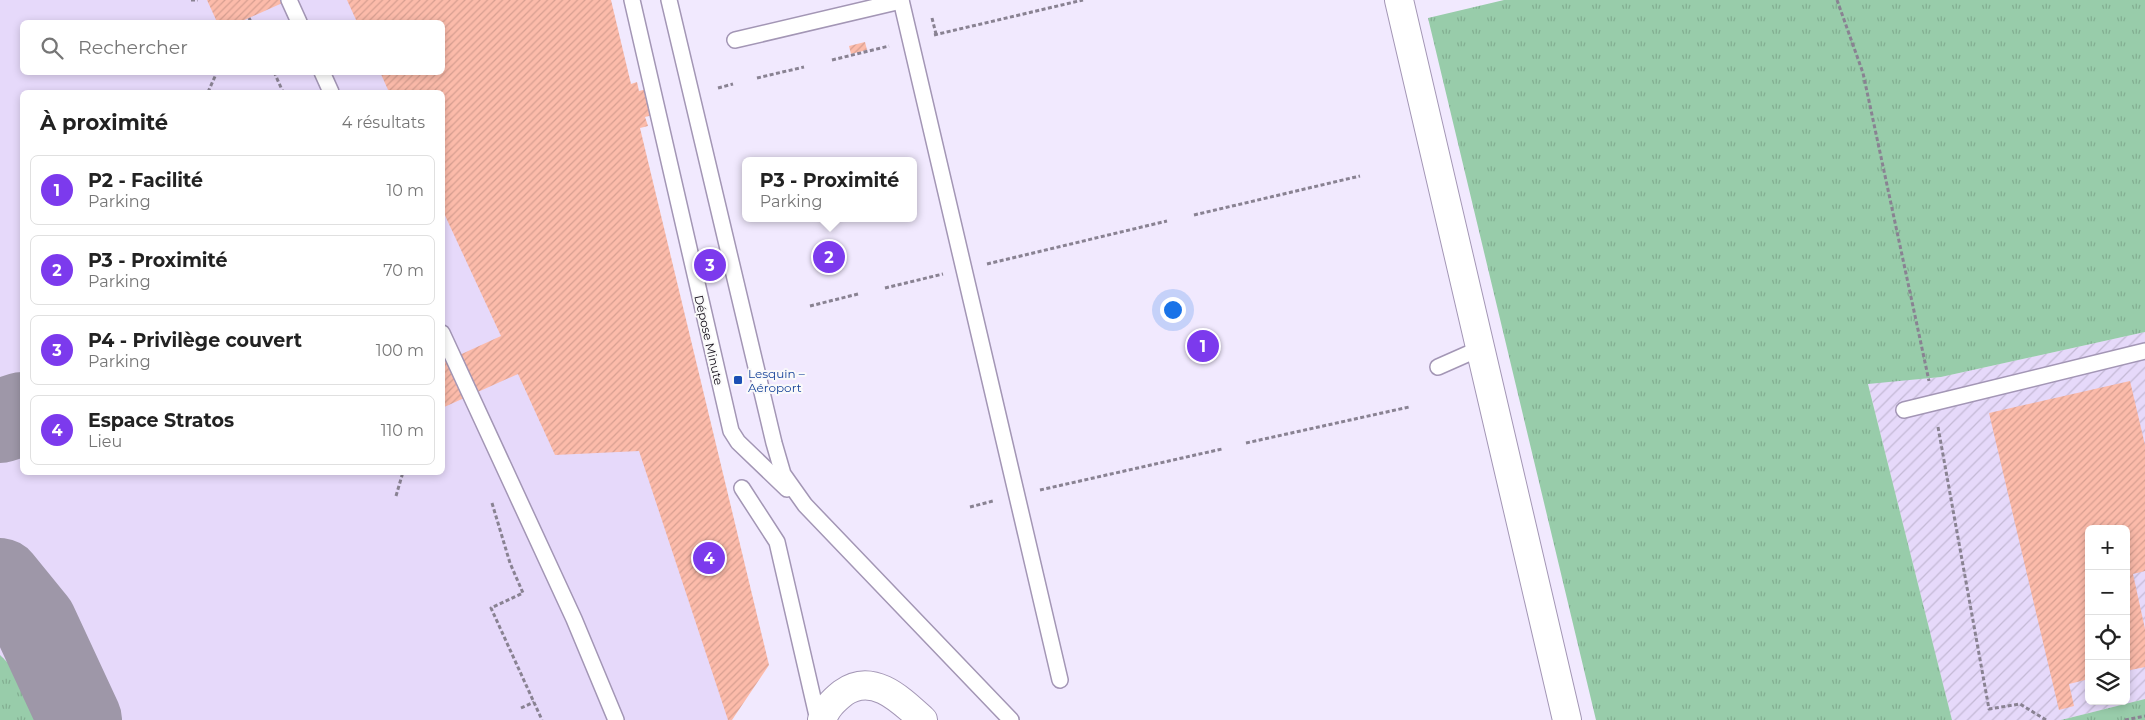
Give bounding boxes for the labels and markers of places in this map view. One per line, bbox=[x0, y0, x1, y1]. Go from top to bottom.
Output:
pin: 2 bbox=[813, 238, 845, 276]
pin: 3 bbox=[694, 246, 726, 284]
pin: 1 bbox=[1187, 327, 1219, 365]
place label: Lesquin – Aéroport bbox=[748, 366, 805, 395]
marker: Lesquin – Aéroport bbox=[732, 374, 744, 386]
pin: 4 bbox=[693, 539, 725, 577]

